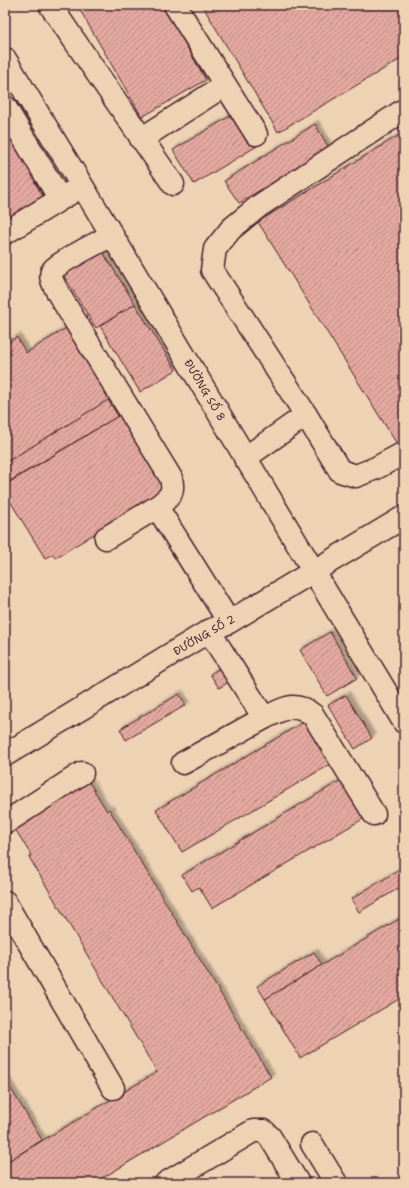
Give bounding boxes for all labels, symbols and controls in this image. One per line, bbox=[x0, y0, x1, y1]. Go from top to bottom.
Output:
street label: ĐƯỜNG SỐ 8 bbox=[180, 356, 231, 424]
street label: ĐƯỜNG SỐ 2 bbox=[169, 610, 238, 659]

